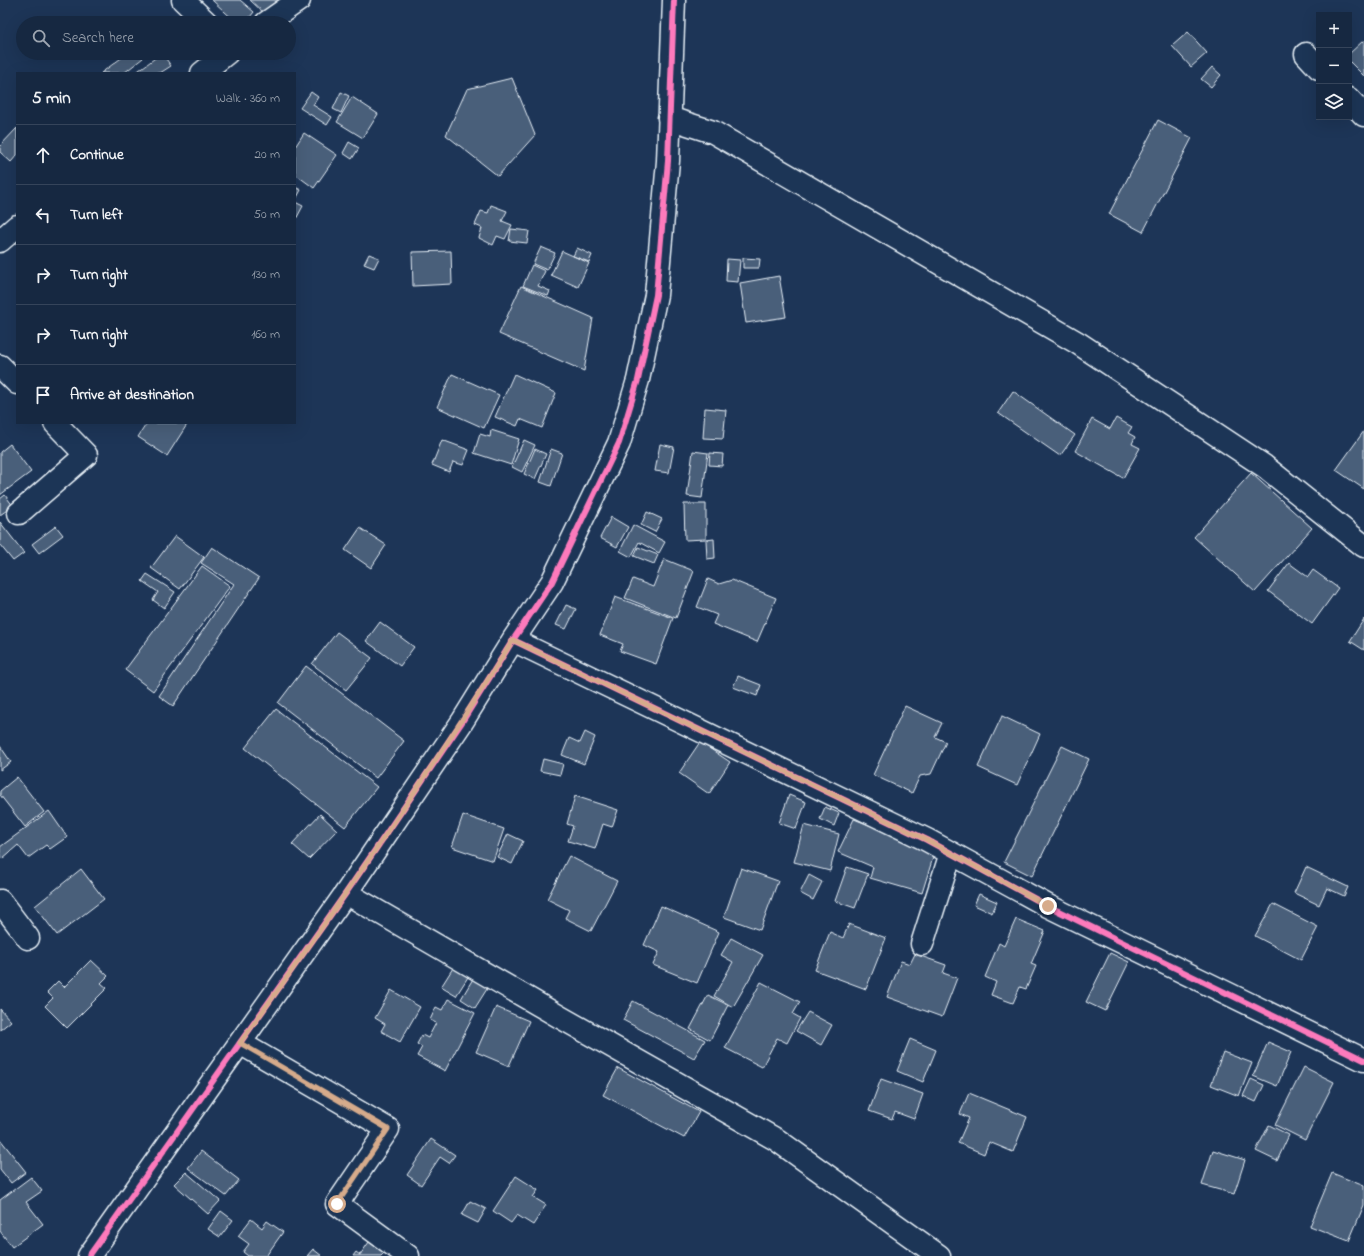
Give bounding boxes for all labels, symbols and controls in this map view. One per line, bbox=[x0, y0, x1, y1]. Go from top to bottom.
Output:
map controls bbox=[1316, 12, 1352, 120]
button: + bbox=[1316, 12, 1352, 48]
search box bbox=[16, 16, 296, 60]
icon: search bbox=[30, 27, 52, 49]
text: Search here bbox=[62, 27, 134, 49]
button: − bbox=[1316, 48, 1352, 84]
button: layers bbox=[1316, 84, 1352, 120]
text: 5 min bbox=[32, 86, 71, 111]
text: Walk · 360 m bbox=[216, 89, 280, 108]
icon: ahead bbox=[32, 144, 54, 166]
text: Continue bbox=[70, 144, 124, 166]
text: 20 m bbox=[255, 145, 280, 164]
icon: left bbox=[32, 204, 54, 226]
text: Turn left bbox=[70, 204, 123, 226]
text: 50 m bbox=[254, 205, 280, 224]
icon: right bbox=[32, 264, 54, 286]
text: Turn right bbox=[70, 264, 128, 286]
text: 130 m bbox=[252, 265, 280, 284]
icon: right bbox=[32, 324, 54, 346]
text: Turn right bbox=[70, 324, 128, 346]
text: 160 m bbox=[251, 325, 280, 344]
icon: arrive bbox=[32, 384, 54, 406]
text: Arrive at destination bbox=[70, 384, 194, 406]
route end bbox=[1039, 897, 1057, 915]
route start bbox=[328, 1195, 346, 1213]

